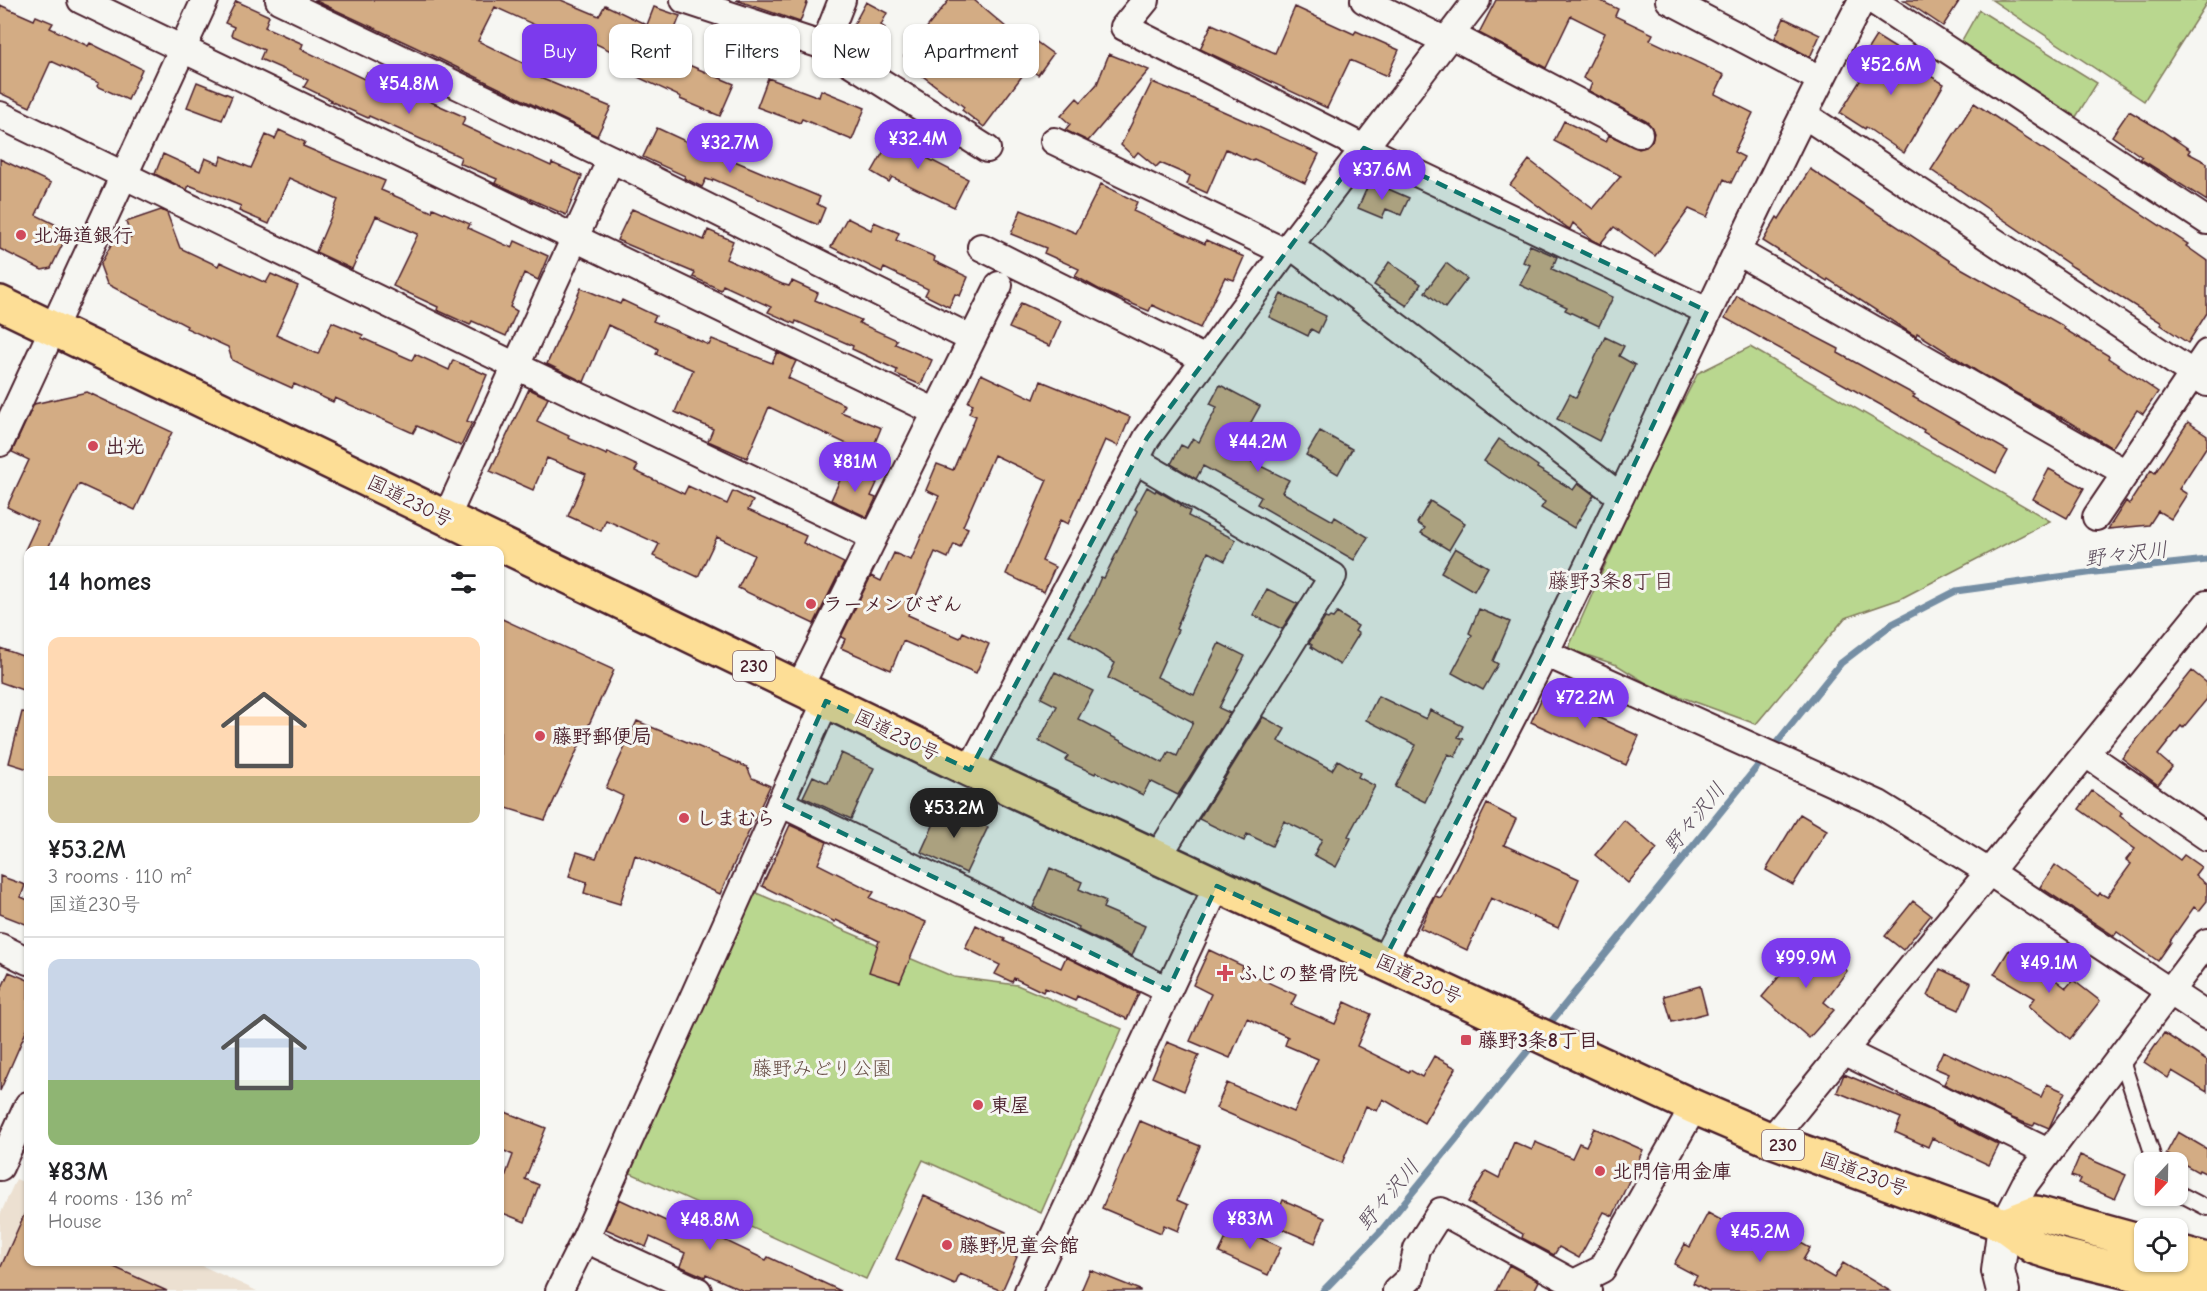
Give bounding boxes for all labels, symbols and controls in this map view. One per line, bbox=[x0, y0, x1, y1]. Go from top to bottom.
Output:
chip: Buy bbox=[522, 24, 597, 78]
chip: Rent bbox=[609, 24, 692, 78]
chip: Filters bbox=[704, 24, 800, 78]
chip: New bbox=[812, 24, 891, 78]
chip: Apartment bbox=[903, 24, 1039, 78]
pin: ¥52.6M bbox=[1842, 45, 1940, 96]
text: ¥52.6M bbox=[1861, 53, 1921, 76]
pin: ¥54.8M bbox=[360, 64, 458, 115]
text: ¥54.8M bbox=[379, 72, 439, 95]
pin: ¥32.4M bbox=[869, 119, 967, 170]
pin: ¥32.7M bbox=[681, 123, 779, 174]
text: ¥32.4M bbox=[889, 127, 947, 150]
text: ¥32.7M bbox=[701, 131, 759, 154]
pin: ¥37.6M bbox=[1333, 150, 1431, 201]
text: ¥37.6M bbox=[1353, 158, 1411, 181]
place label: 北海道銀行 bbox=[33, 224, 133, 247]
marker: 北海道銀行 bbox=[14, 228, 28, 242]
pin: ¥44.2M bbox=[1209, 422, 1307, 473]
text: ¥44.2M bbox=[1229, 430, 1287, 453]
place label: 出光 bbox=[105, 435, 145, 458]
marker: 出光 bbox=[86, 439, 100, 453]
pin: ¥81M bbox=[819, 442, 891, 493]
text: ¥81M bbox=[833, 450, 877, 473]
street label: 国道230号 bbox=[363, 470, 457, 532]
water label: 野々沢川 bbox=[2083, 537, 2169, 571]
icon: filters bbox=[447, 566, 480, 599]
text: 14 homes bbox=[48, 567, 151, 597]
district label: 藤野3条8丁目 bbox=[1548, 569, 1674, 593]
place label: ラーメンびざん bbox=[823, 593, 963, 616]
marker: ラーメンびざん bbox=[804, 597, 818, 611]
road number: 230 bbox=[733, 651, 775, 681]
icon: home bbox=[210, 676, 318, 784]
pin: ¥72.2M bbox=[1536, 678, 1634, 729]
text: ¥72.2M bbox=[1556, 686, 1614, 709]
street label: 国道230号 bbox=[850, 704, 944, 766]
place label: 藤野郵便局 bbox=[552, 725, 652, 748]
marker: 藤野郵便局 bbox=[533, 729, 547, 743]
water label: 野々沢川 bbox=[1658, 778, 1730, 858]
pin: ¥53.2M bbox=[905, 788, 1003, 839]
text: ¥53.2M bbox=[924, 796, 984, 819]
place label: しまむら bbox=[696, 807, 776, 830]
marker: しまむら bbox=[677, 811, 691, 825]
text: ¥53.2M bbox=[48, 835, 126, 865]
text: 3 rooms · 110 m² bbox=[48, 865, 192, 888]
text: 国道230号 bbox=[48, 893, 141, 916]
pin: ¥99.9M bbox=[1757, 938, 1855, 989]
pin: ¥49.1M bbox=[2000, 943, 2098, 994]
text: ¥99.9M bbox=[1776, 946, 1836, 969]
street label: 国道230号 bbox=[1372, 949, 1466, 1009]
text: ¥49.1M bbox=[2020, 951, 2078, 974]
place label: ふじの整骨院 bbox=[1238, 962, 1358, 985]
marker: ふじの整骨院 bbox=[1216, 964, 1234, 982]
icon: home bbox=[210, 998, 318, 1106]
place label: 藤野3条8丁目 bbox=[1478, 1029, 1598, 1052]
marker: 藤野3条8丁目 bbox=[1459, 1033, 1473, 1047]
park label: 藤野みどり公園 bbox=[752, 1057, 892, 1080]
place label: 東屋 bbox=[990, 1094, 1030, 1117]
marker: 東屋 bbox=[971, 1098, 985, 1112]
road number: 230 bbox=[1762, 1130, 1804, 1160]
street label: 国道230号 bbox=[1816, 1147, 1912, 1201]
north arrow bbox=[2134, 1152, 2188, 1206]
map controls bbox=[2134, 1152, 2188, 1272]
water label: 野々沢川 bbox=[1352, 1155, 1424, 1235]
text: ¥83M bbox=[48, 1157, 108, 1187]
place label: 北門信用金庫 bbox=[1612, 1160, 1732, 1183]
marker: 北門信用金庫 bbox=[1593, 1164, 1607, 1178]
text: 4 rooms · 136 m² bbox=[48, 1187, 192, 1210]
pin: ¥83M bbox=[1214, 1199, 1286, 1250]
pin: ¥48.8M bbox=[661, 1200, 759, 1251]
text: ¥83M bbox=[1227, 1207, 1273, 1230]
text: ¥48.8M bbox=[680, 1208, 740, 1231]
text: House bbox=[48, 1210, 102, 1233]
pin: ¥45.2M bbox=[1711, 1212, 1809, 1263]
button: locate bbox=[2134, 1218, 2188, 1272]
text: ¥45.2M bbox=[1730, 1220, 1790, 1243]
place label: 藤野児童会館 bbox=[959, 1234, 1079, 1257]
marker: 藤野児童会館 bbox=[940, 1238, 954, 1252]

